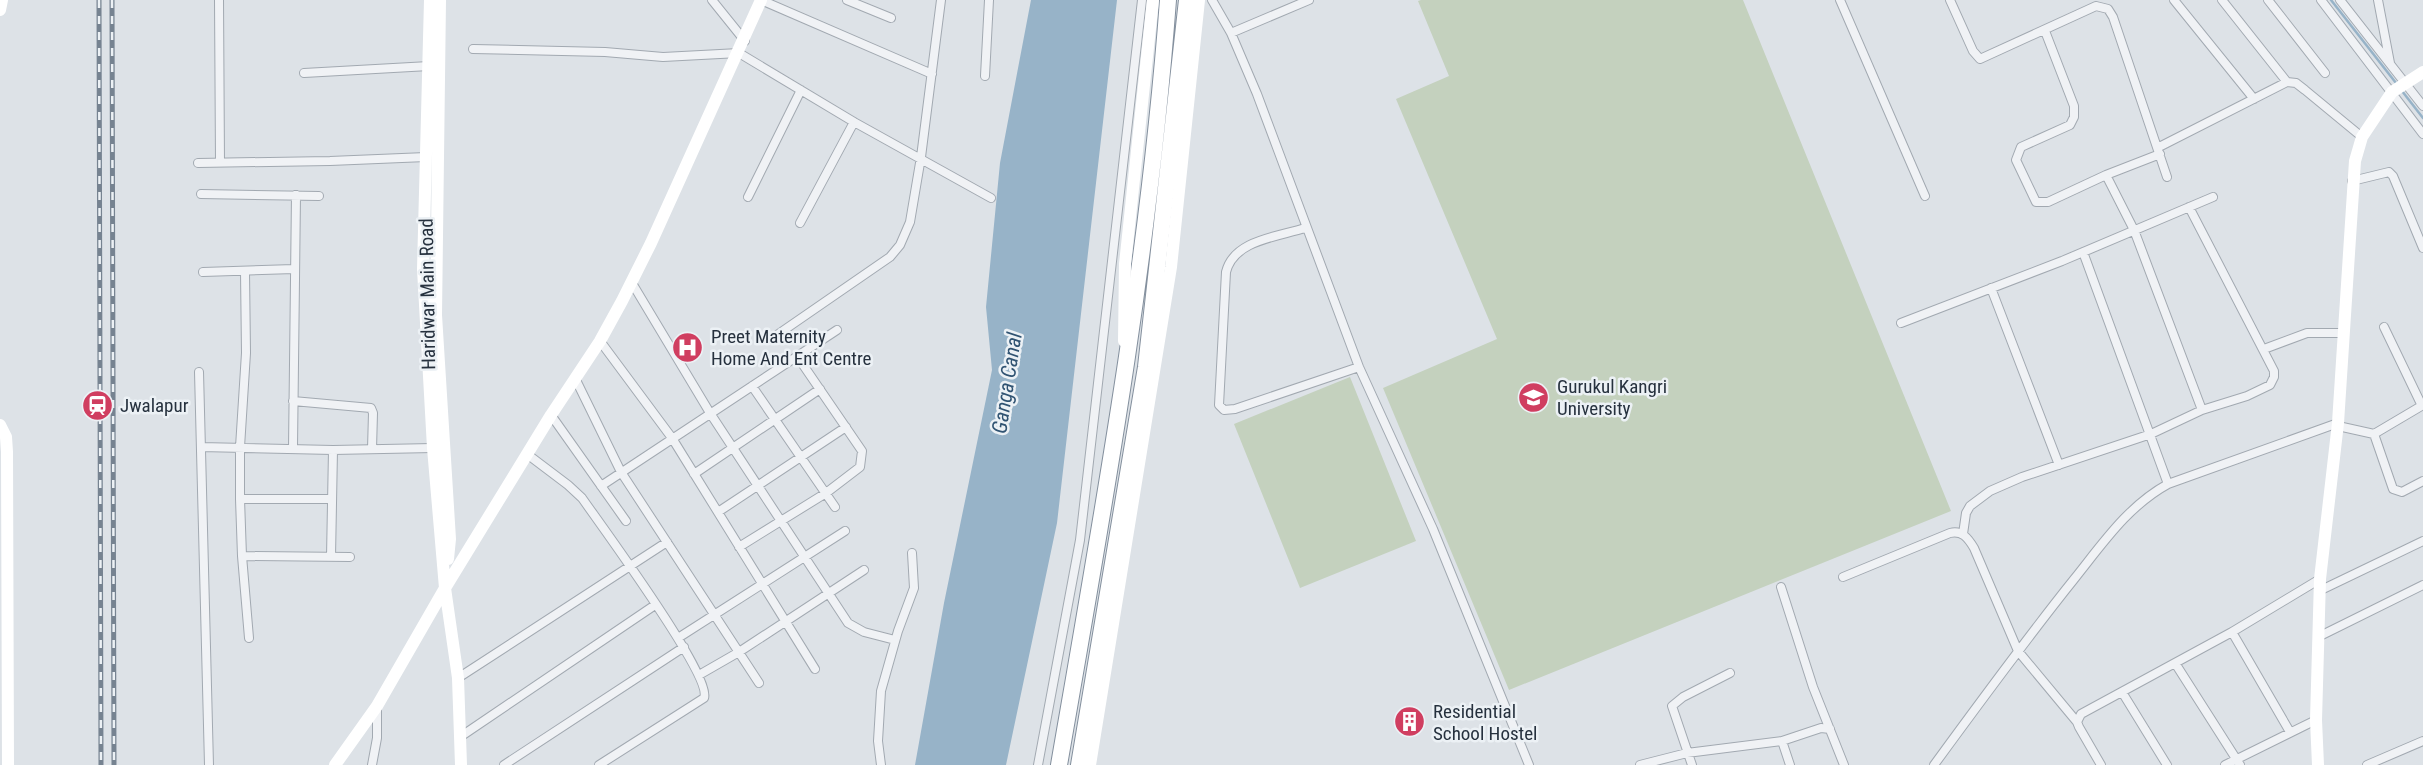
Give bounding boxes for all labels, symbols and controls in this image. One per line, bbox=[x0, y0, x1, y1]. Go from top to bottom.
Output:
street label: Haridwar Main Road bbox=[415, 218, 440, 370]
place label: Preet Maternity Home And Ent Centre bbox=[711, 325, 872, 370]
hospital icon: Preet Maternity Home And Ent Centre bbox=[671, 330, 705, 364]
water label: Ganga Canal bbox=[987, 331, 1027, 435]
place label: Gurukul Kangri University bbox=[1557, 375, 1667, 420]
school or university icon: Gurukul Kangri University bbox=[1517, 380, 1551, 414]
station icon: Jwalapur bbox=[80, 388, 114, 422]
place label: Jwalapur bbox=[120, 394, 189, 417]
place label: Residential School Hostel bbox=[1433, 700, 1537, 745]
building icon: Residential School Hostel bbox=[1393, 705, 1427, 739]

